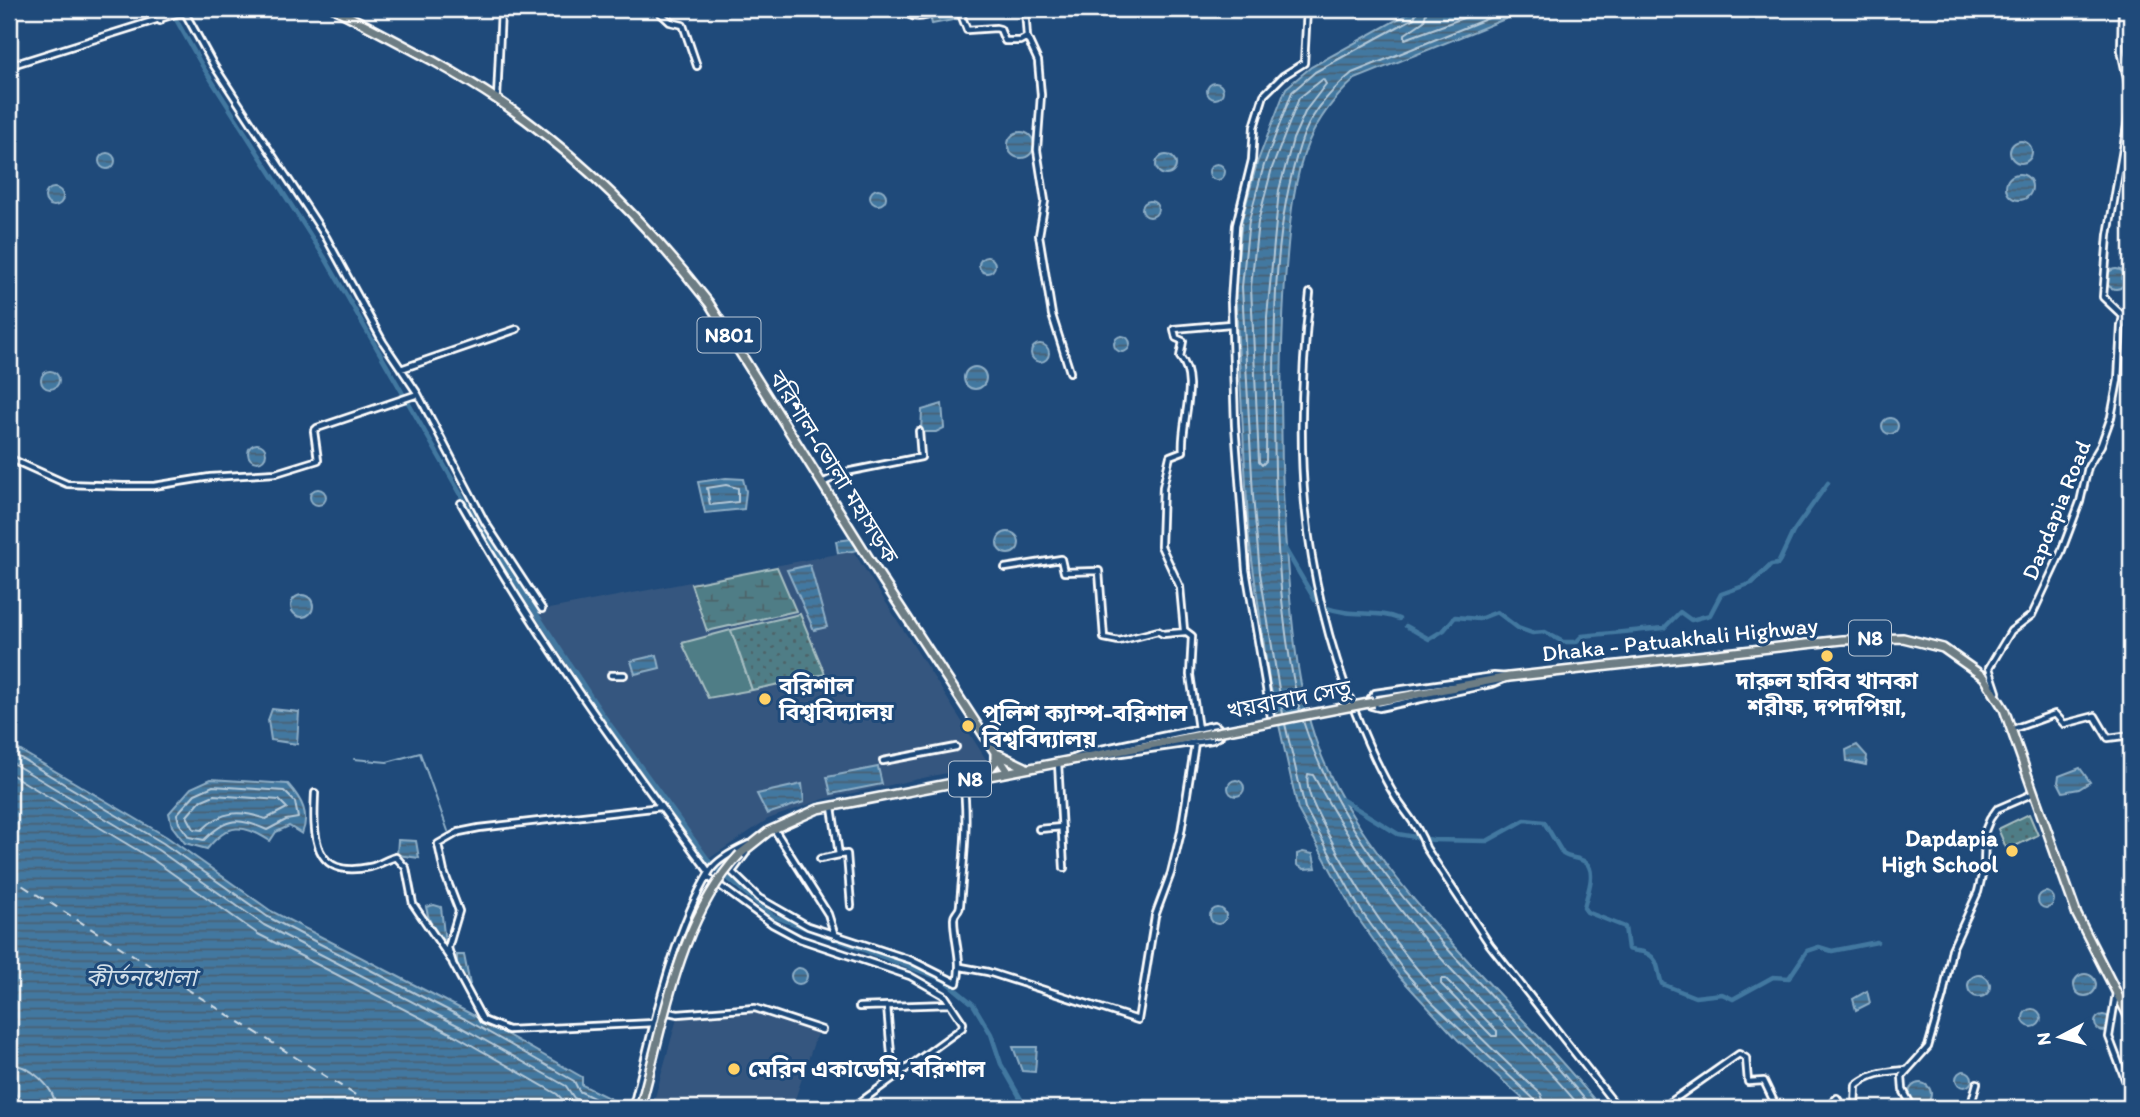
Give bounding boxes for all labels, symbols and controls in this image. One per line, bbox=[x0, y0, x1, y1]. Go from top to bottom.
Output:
road number: N801 bbox=[698, 318, 760, 352]
street label: বরিশাল-ভোলা মহাসড়ক bbox=[763, 365, 905, 569]
street label: Dapdapia Road bbox=[2015, 436, 2097, 584]
street label: Dhaka - Patuakhali Highway bbox=[1541, 611, 1820, 667]
road number: N8 bbox=[1849, 620, 1891, 656]
marker: দারুল হাবিব খানকা শরীফ, দপদপিয়া, bbox=[1819, 648, 1835, 664]
place label: দারুল হাবিব খানকা শরীফ, দপদপিয়া, bbox=[1735, 667, 1918, 721]
place label: বরিশাল বিশ্ববিদ্যালয় bbox=[778, 672, 894, 726]
street label: খয়রাবাদ সেতু bbox=[1224, 673, 1354, 725]
marker: বরিশাল বিশ্ববিদ্যালয় bbox=[757, 691, 773, 707]
place label: পুলিশ ক্যাম্প-বরিশাল বিশ্ববিদ্যালয় bbox=[981, 699, 1188, 753]
marker: পুলিশ ক্যাম্প-বরিশাল বিশ্ববিদ্যালয় bbox=[960, 718, 976, 734]
road number: N8 bbox=[949, 762, 991, 796]
place label: Dapdapia High School bbox=[1881, 824, 1999, 878]
marker: Dapdapia High School bbox=[2004, 843, 2020, 859]
water label: কীর্তনখোলা bbox=[85, 963, 201, 992]
north arrow bbox=[2024, 1002, 2094, 1072]
text: N bbox=[2031, 1031, 2056, 1047]
place label: মেরিন একাডেমি, বরিশাল bbox=[748, 1055, 986, 1083]
marker: মেরিন একাডেমি, বরিশাল bbox=[726, 1061, 742, 1077]

